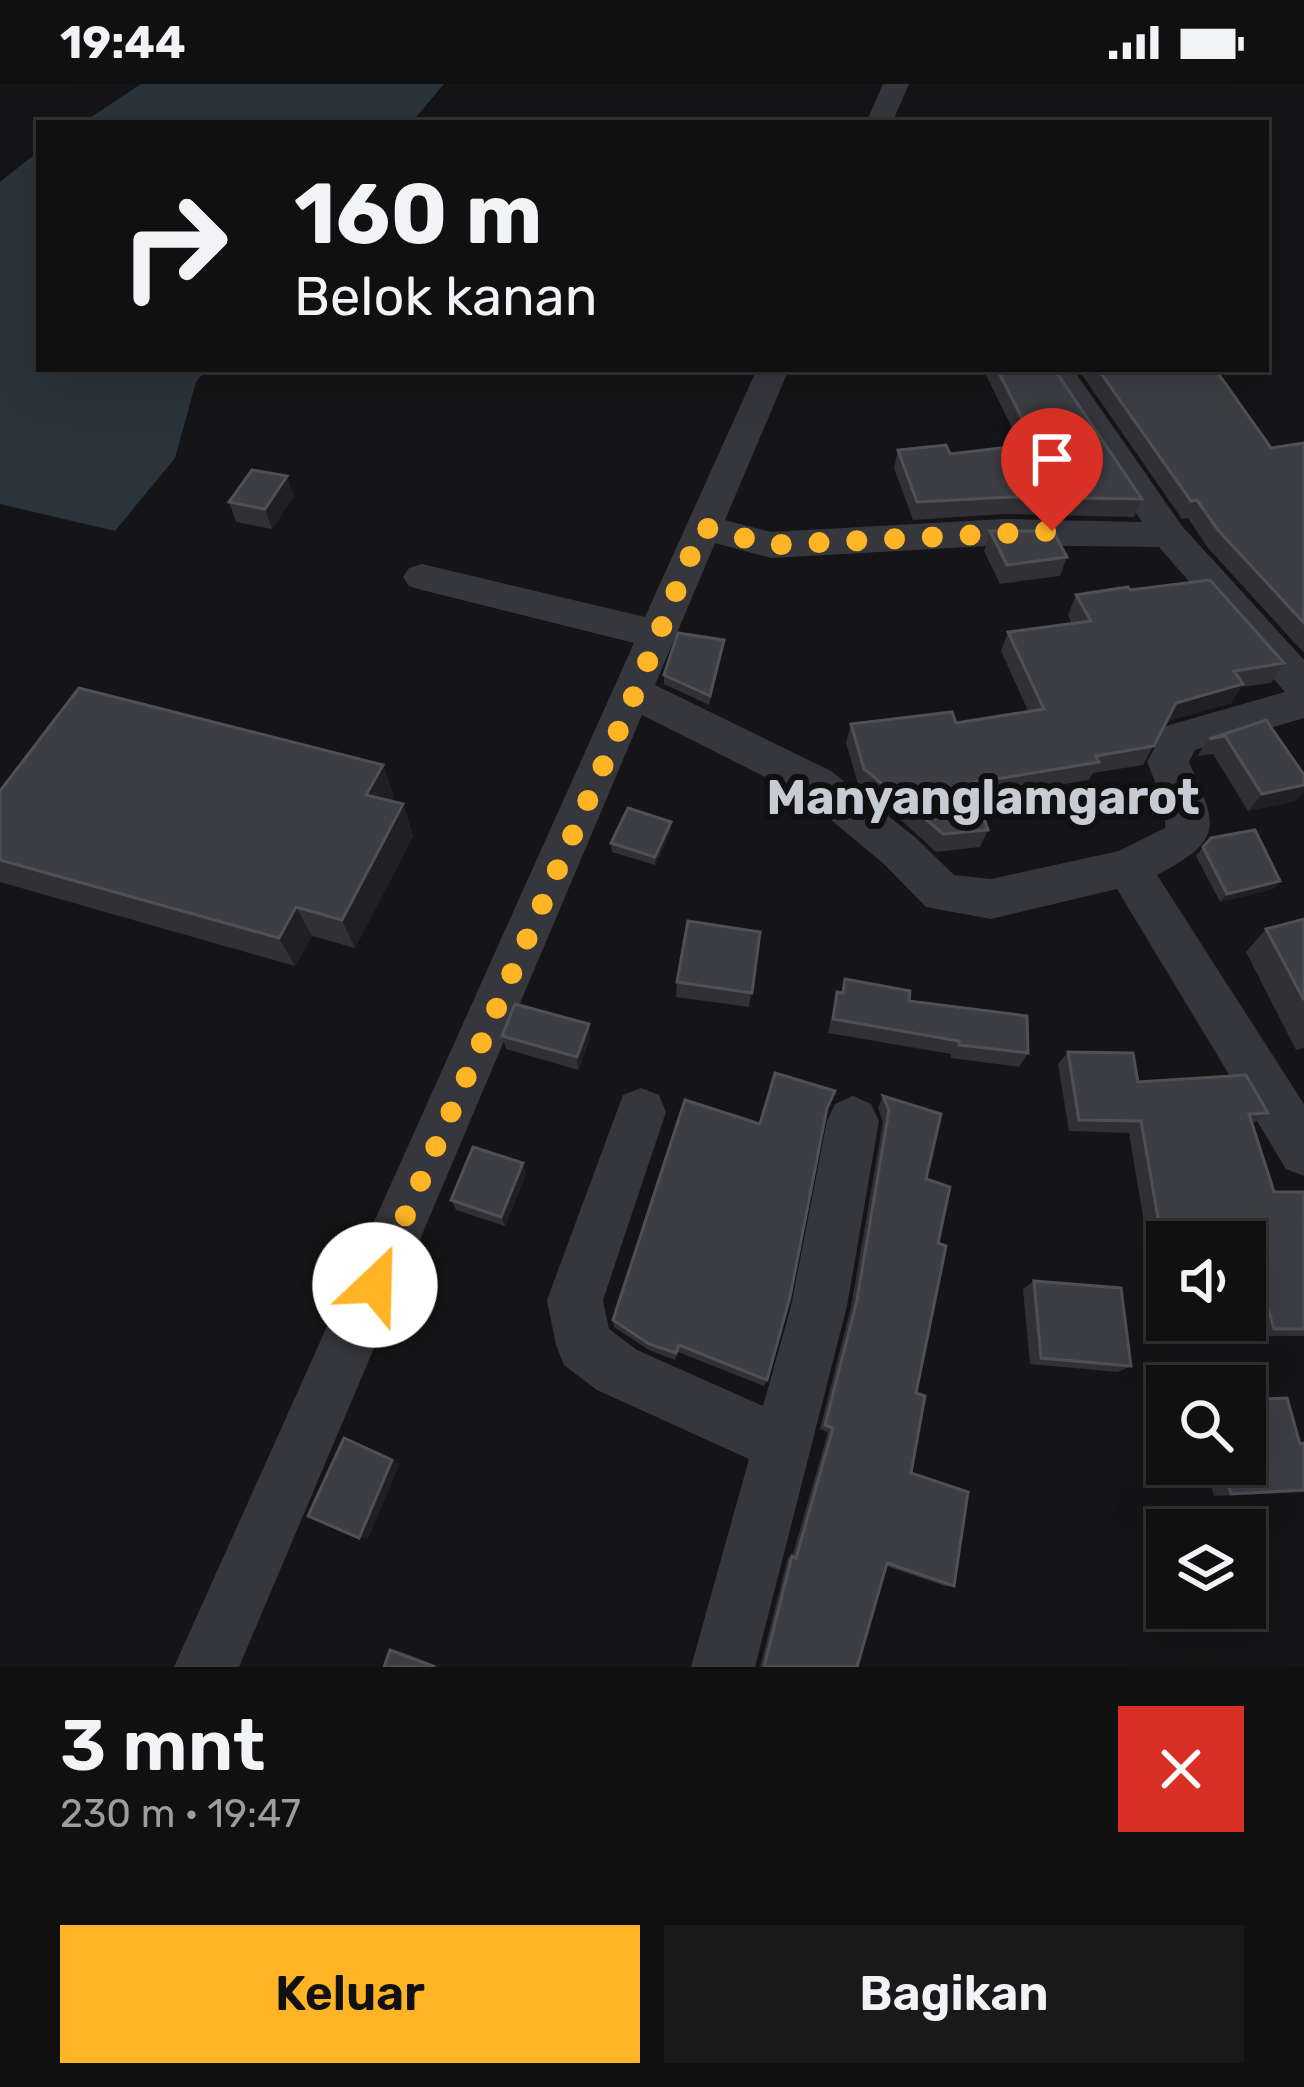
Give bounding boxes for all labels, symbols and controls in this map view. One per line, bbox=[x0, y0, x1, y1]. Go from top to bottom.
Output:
text: 19:44 bbox=[60, 16, 186, 69]
text: 160 m bbox=[294, 164, 542, 264]
icon: right bbox=[96, 168, 252, 324]
text: Belok kanan bbox=[294, 265, 597, 329]
pin bbox=[1001, 408, 1103, 531]
icon: arrive bbox=[1019, 426, 1085, 492]
district label: Manyanglamgarot bbox=[766, 769, 1200, 826]
map controls bbox=[1146, 1221, 1266, 1629]
button: sound bbox=[1146, 1221, 1266, 1341]
position arrow bbox=[312, 1222, 438, 1348]
button: search bbox=[1146, 1365, 1266, 1485]
button: layers bbox=[1146, 1509, 1266, 1629]
text: 3 mnt bbox=[60, 1703, 265, 1788]
button: close bbox=[1118, 1706, 1244, 1832]
text: 230 m · 19:47 bbox=[60, 1791, 301, 1837]
button: Keluar bbox=[60, 1925, 640, 2063]
button: Bagikan bbox=[664, 1925, 1244, 2063]

